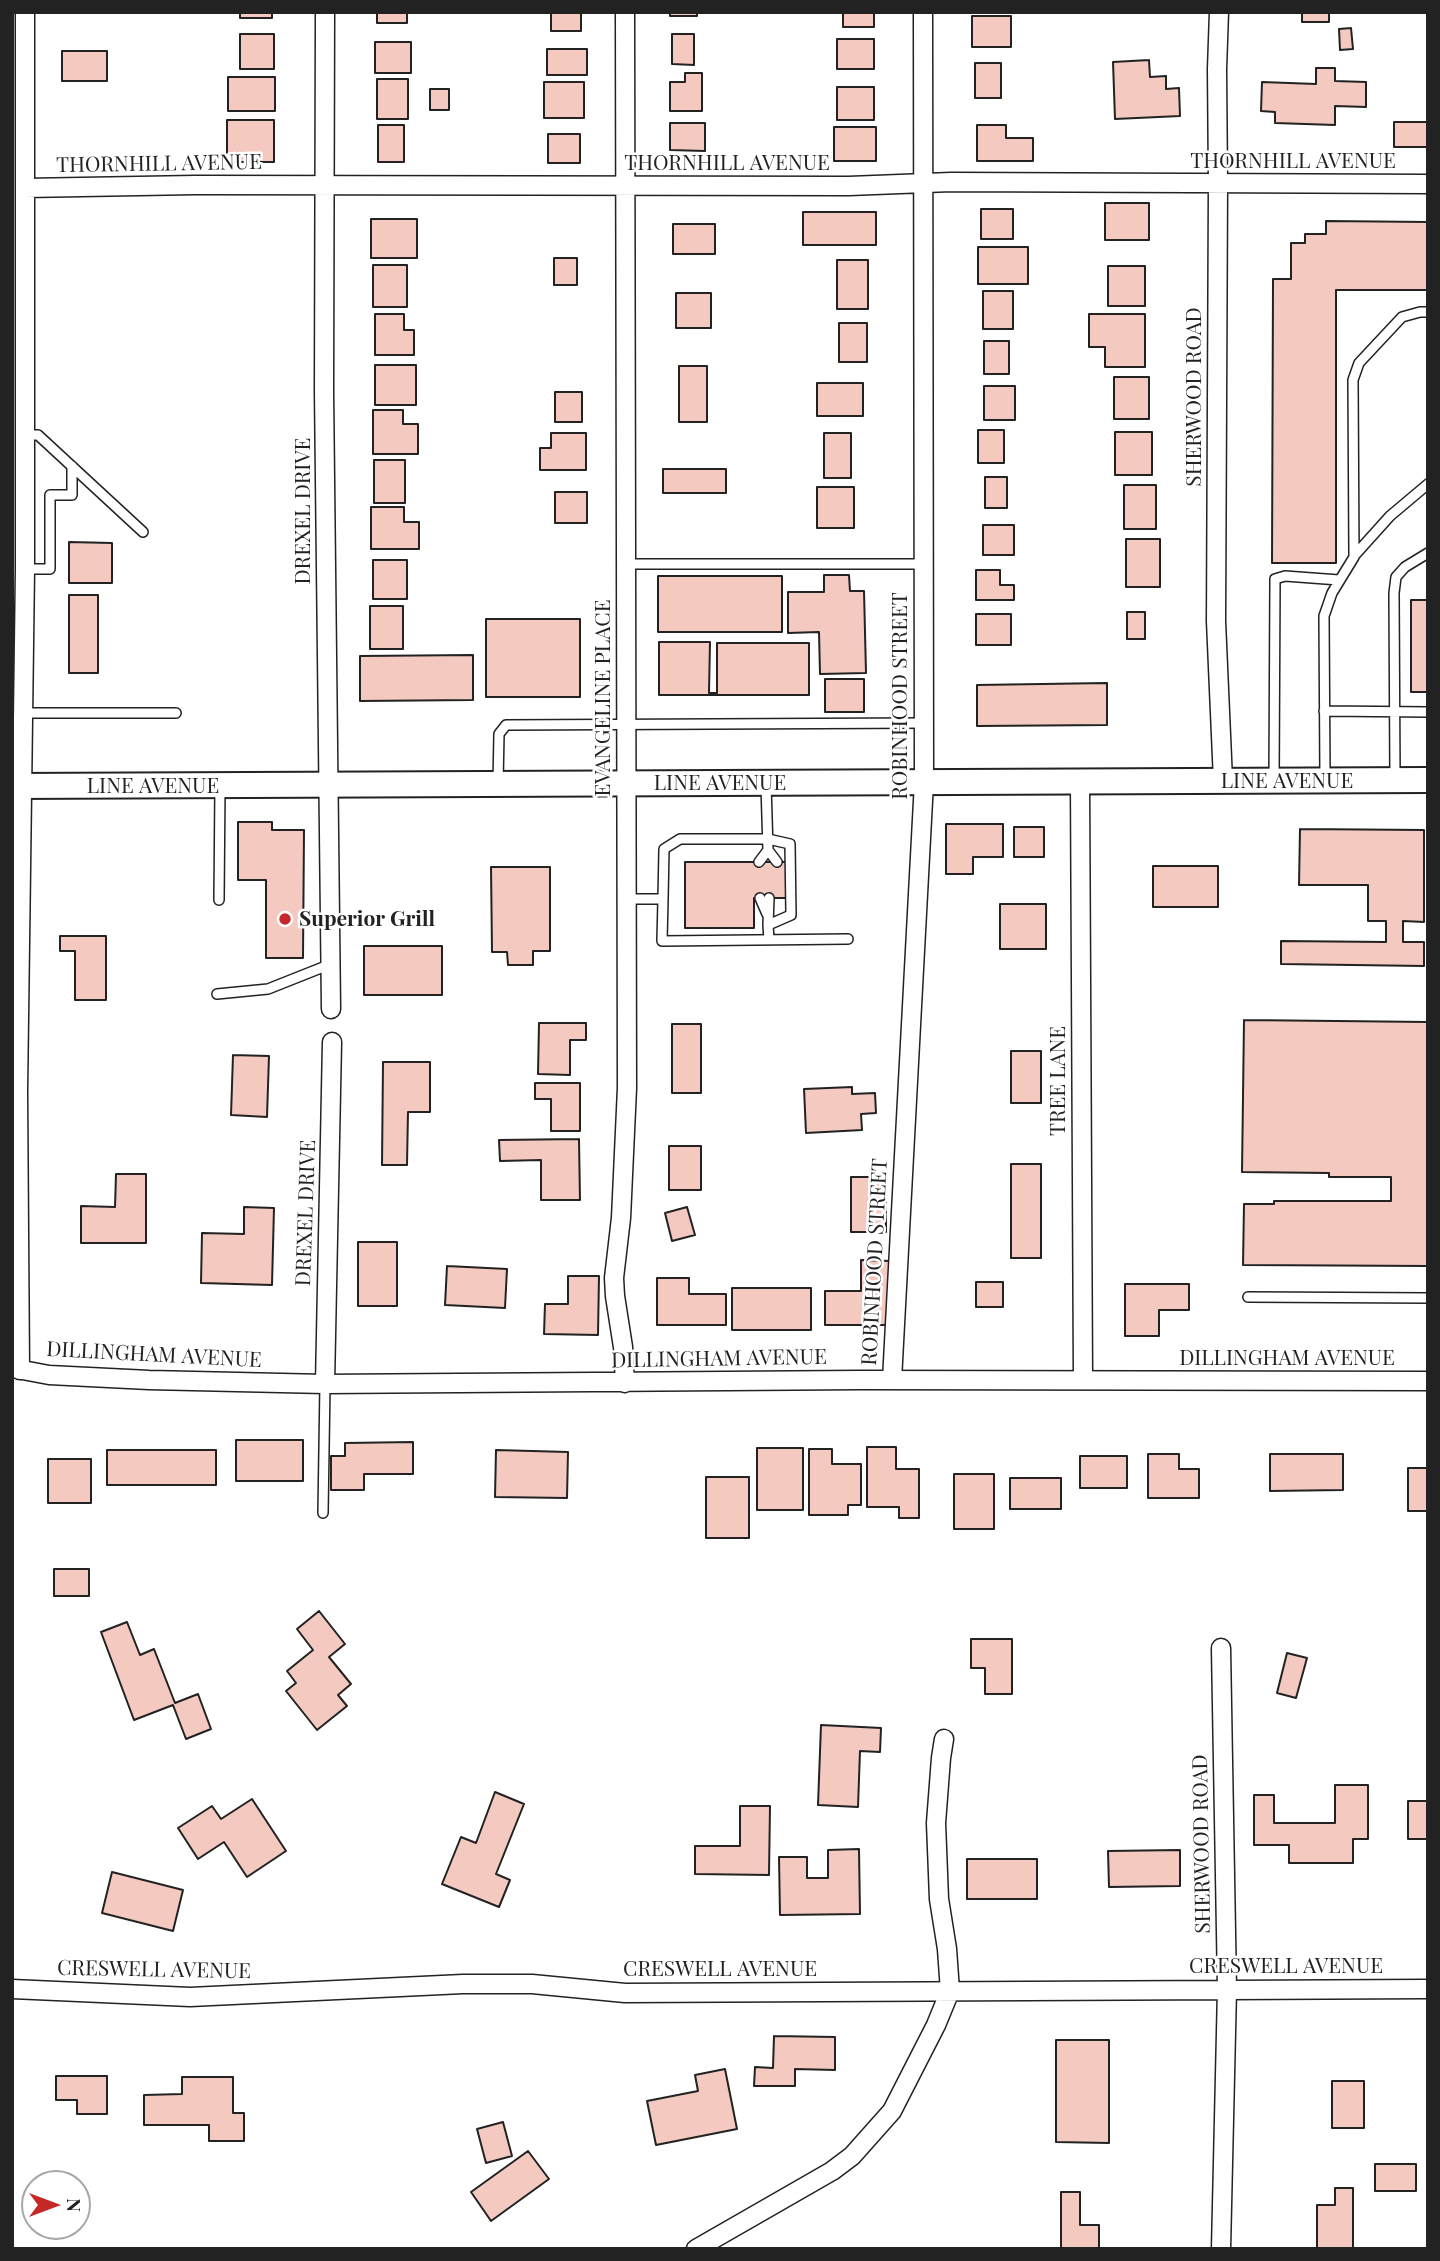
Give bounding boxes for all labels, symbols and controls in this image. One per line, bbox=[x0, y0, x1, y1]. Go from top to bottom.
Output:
street label: THORNHILL AVENUE bbox=[1190, 148, 1396, 174]
street label: THORNHILL AVENUE bbox=[56, 150, 262, 178]
street label: THORNHILL AVENUE bbox=[624, 150, 830, 176]
street label: SHERWOOD ROAD bbox=[1181, 307, 1207, 487]
street label: DREXEL DRIVE bbox=[290, 438, 316, 584]
street label: ROBINHOOD STREET bbox=[887, 592, 913, 800]
street label: EVANGELINE PLACE bbox=[590, 600, 616, 796]
street label: LINE AVENUE bbox=[1221, 768, 1353, 794]
street label: LINE AVENUE bbox=[654, 770, 786, 796]
street label: LINE AVENUE bbox=[87, 773, 219, 799]
place label: Superior Grill bbox=[299, 906, 435, 932]
marker: Superior Grill bbox=[277, 911, 293, 927]
street label: TREE LANE bbox=[1045, 1026, 1071, 1136]
street label: DREXEL DRIVE bbox=[291, 1139, 321, 1287]
street label: ROBINHOOD STREET bbox=[857, 1158, 893, 1366]
street label: DILLINGHAM AVENUE bbox=[46, 1337, 262, 1373]
street label: DILLINGHAM AVENUE bbox=[611, 1345, 827, 1373]
street label: DILLINGHAM AVENUE bbox=[1179, 1345, 1395, 1371]
street label: SHERWOOD ROAD bbox=[1188, 1754, 1216, 1934]
street label: CRESWELL AVENUE bbox=[1189, 1953, 1383, 1979]
street label: CRESWELL AVENUE bbox=[57, 1956, 251, 1984]
street label: CRESWELL AVENUE bbox=[623, 1956, 817, 1982]
north arrow bbox=[21, 2170, 91, 2240]
text: N bbox=[62, 2198, 88, 2212]

